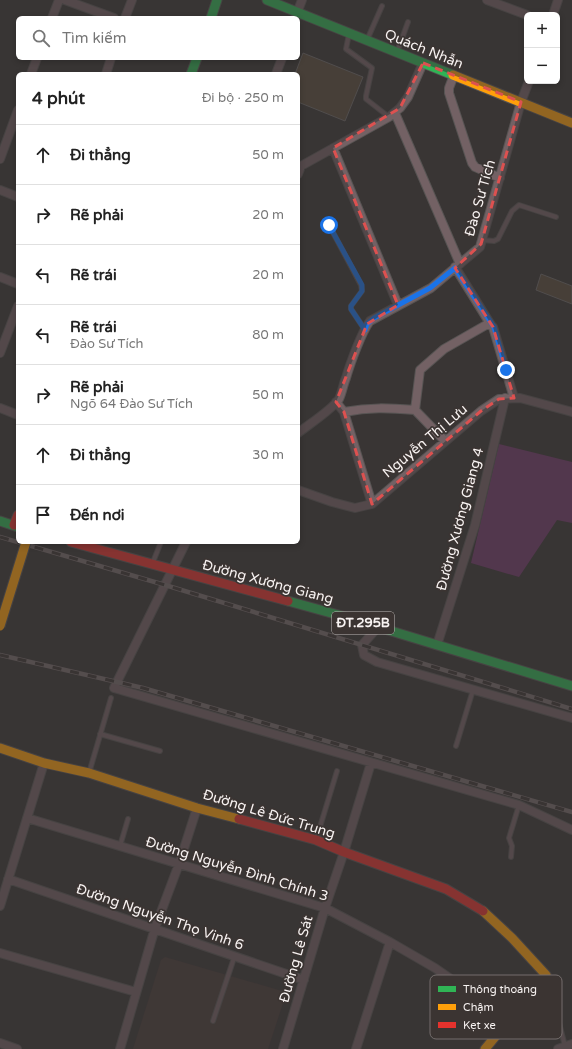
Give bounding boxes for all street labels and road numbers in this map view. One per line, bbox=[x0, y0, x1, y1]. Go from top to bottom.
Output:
street label: Quách Nhẫn bbox=[382, 26, 466, 72]
street label: Đào Sư Tích bbox=[461, 158, 499, 238]
street label: Nguyễn Thị Lưu bbox=[379, 401, 471, 481]
street label: Đường Xương Giang 4 bbox=[433, 445, 487, 592]
street label: Đường Xương Giang bbox=[201, 556, 335, 608]
road number: ĐT.295B bbox=[332, 612, 394, 634]
street label: Đường Lê Đức Trung bbox=[201, 786, 337, 842]
street label: Đường Nguyễn Đình Chính 3 bbox=[143, 833, 331, 905]
street label: Đường Nguyễn Thọ Vinh 6 bbox=[74, 880, 246, 954]
street label: Đường Lê Sát bbox=[275, 913, 317, 1005]

